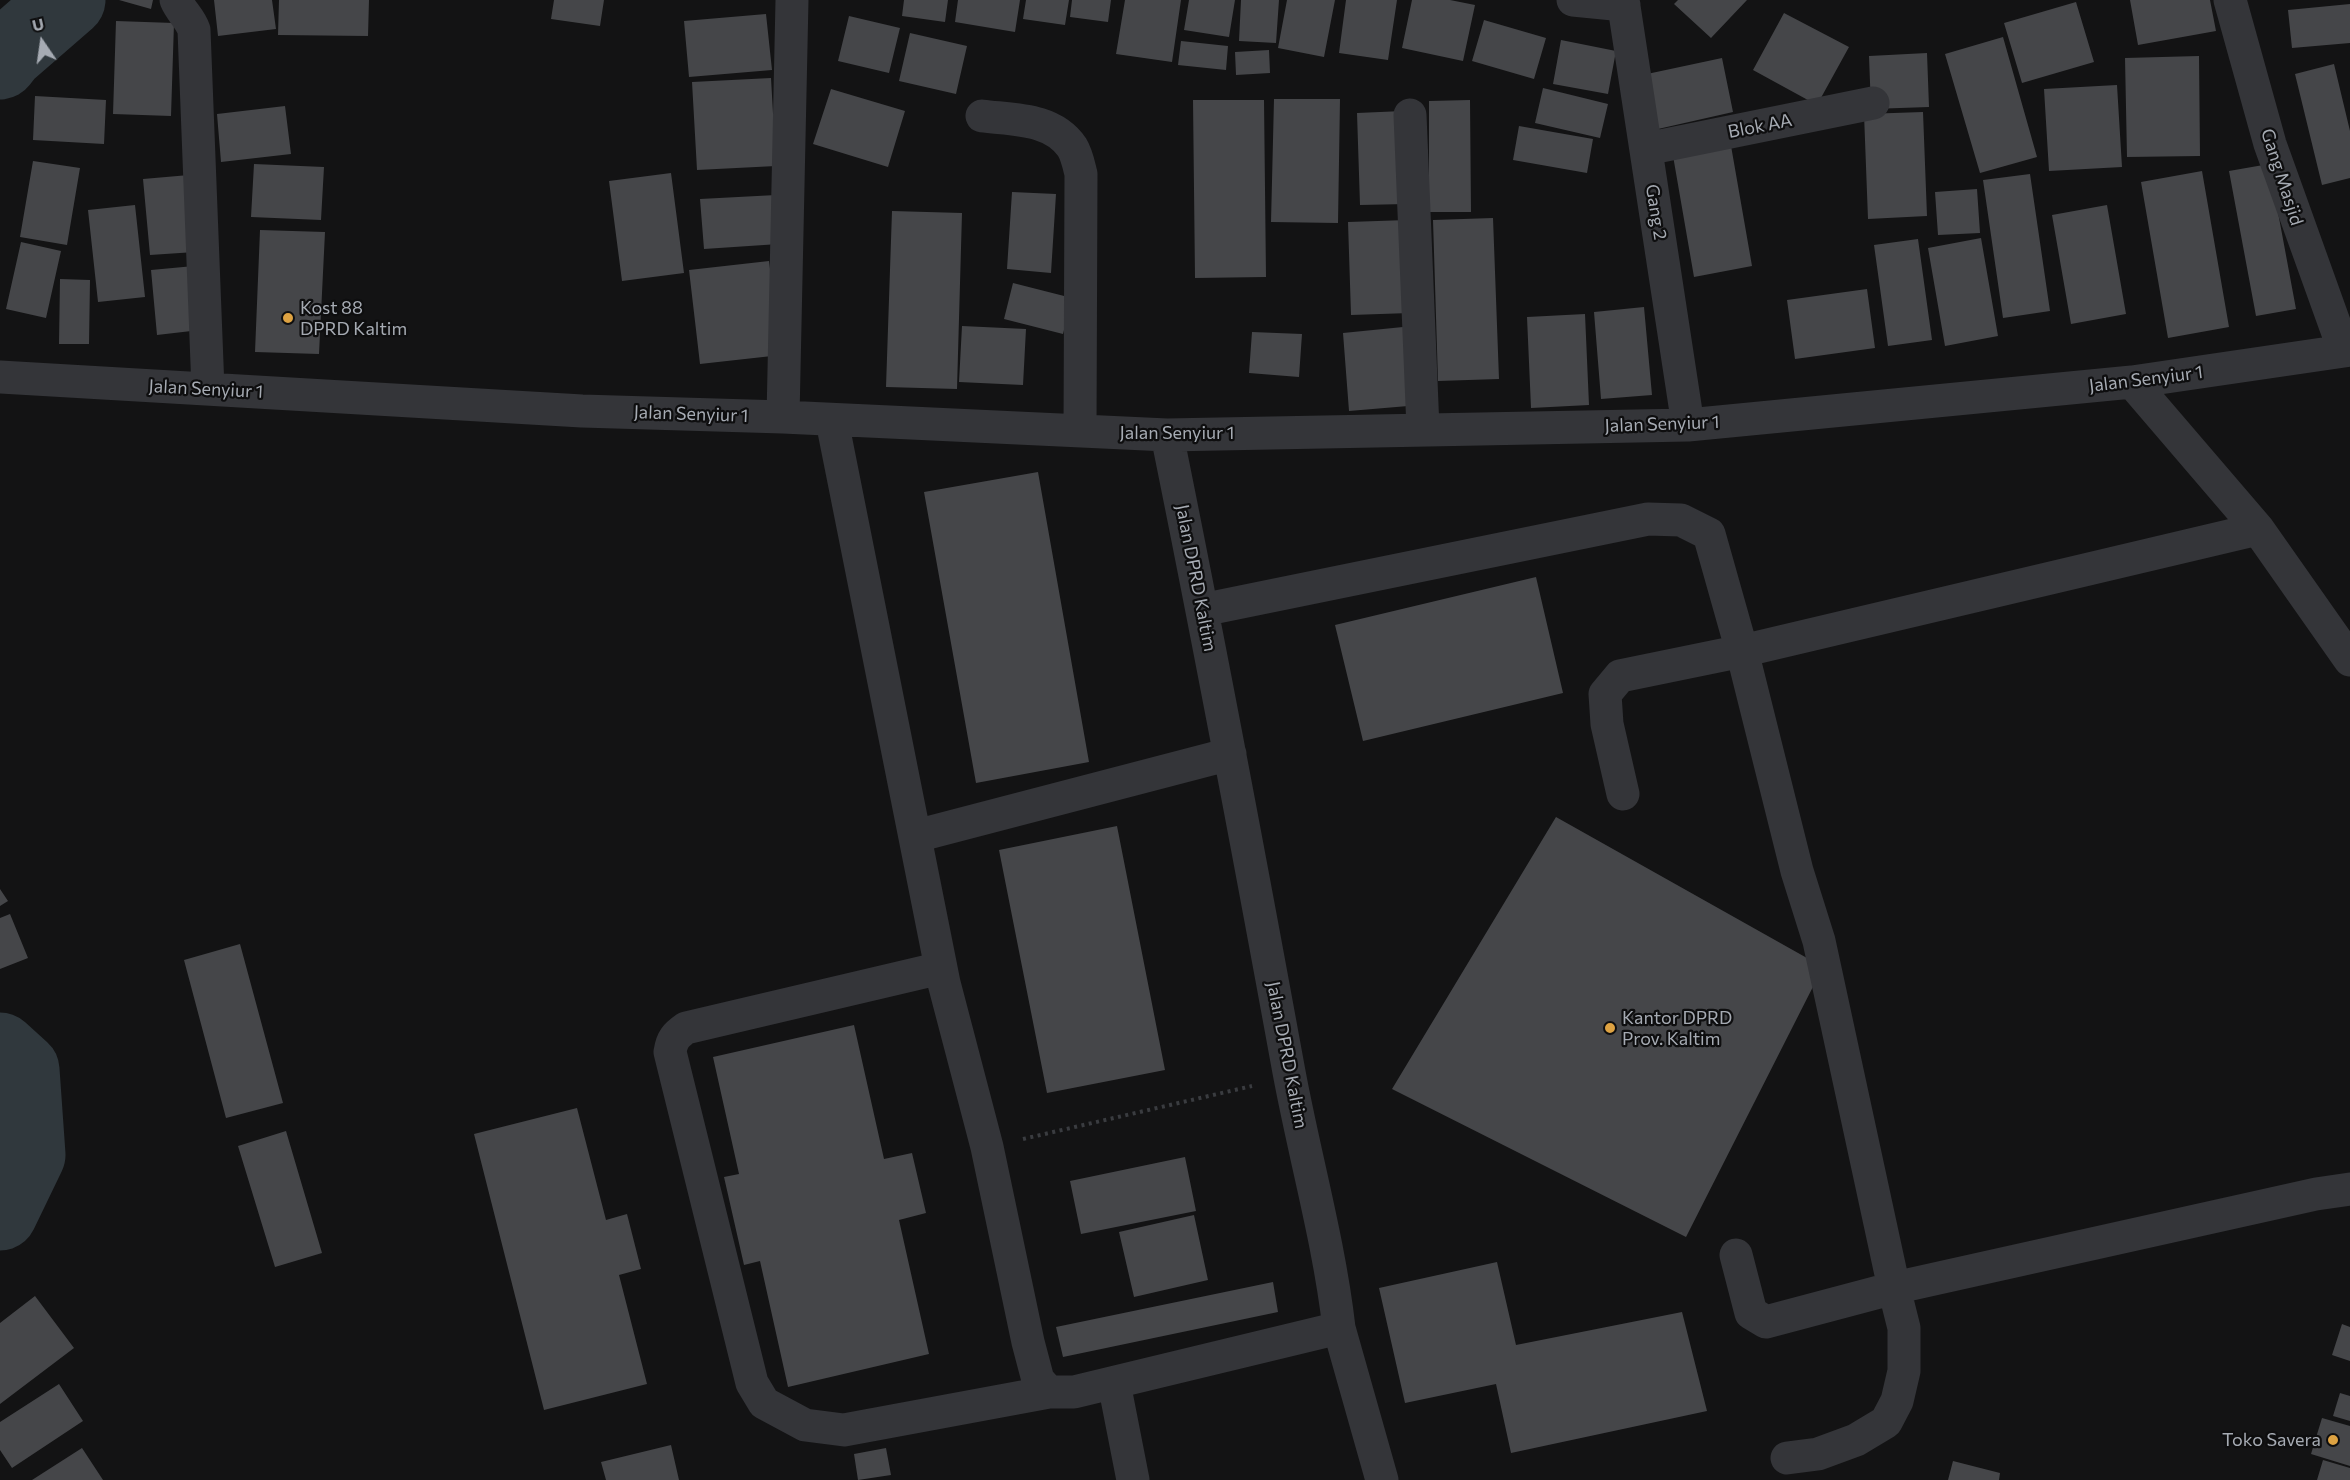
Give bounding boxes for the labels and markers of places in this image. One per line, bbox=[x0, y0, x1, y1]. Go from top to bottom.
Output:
place label: Kost 88 DPRD Kaltim bbox=[300, 297, 407, 340]
marker: Kost 88 DPRD Kaltim bbox=[281, 311, 295, 325]
place label: Kantor DPRD Prov. Kaltim bbox=[1622, 1007, 1732, 1050]
marker: Kantor DPRD Prov. Kaltim bbox=[1603, 1021, 1617, 1035]
place label: Toko Savera bbox=[2222, 1429, 2321, 1451]
marker: Toko Savera bbox=[2326, 1433, 2340, 1447]

